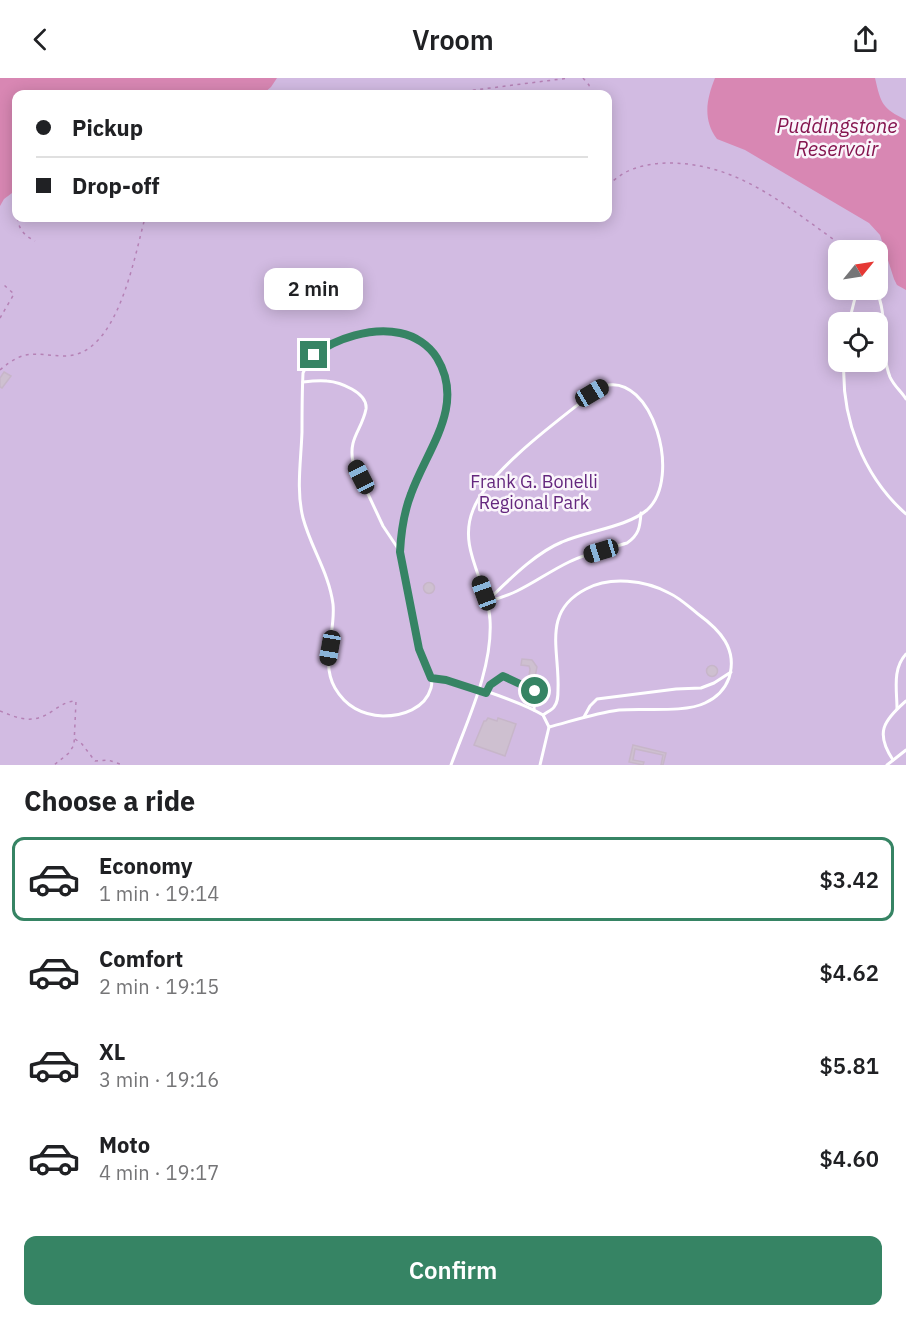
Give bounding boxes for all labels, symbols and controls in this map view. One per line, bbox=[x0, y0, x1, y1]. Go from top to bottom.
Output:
text: Vroom bbox=[412, 22, 494, 57]
icon: back bbox=[24, 23, 57, 56]
icon: share bbox=[849, 23, 882, 56]
water label: Puddingstone Reservoir bbox=[777, 112, 897, 162]
text: Pickup bbox=[72, 113, 143, 142]
text: Drop-off bbox=[72, 171, 159, 200]
north arrow bbox=[828, 240, 888, 300]
map controls bbox=[828, 240, 888, 372]
callout: 2 min bbox=[264, 268, 364, 310]
text: 2 min bbox=[288, 275, 339, 302]
button: locate bbox=[828, 312, 888, 372]
route end bbox=[300, 341, 327, 368]
car bbox=[572, 376, 612, 410]
car bbox=[345, 457, 377, 497]
park label: Frank G. Bonelli Regional Park bbox=[470, 470, 598, 514]
car bbox=[581, 537, 621, 565]
car bbox=[469, 573, 499, 613]
car bbox=[318, 629, 342, 667]
route start bbox=[521, 677, 548, 704]
text: Choose a ride bbox=[24, 783, 195, 818]
text: Economy bbox=[99, 851, 193, 880]
icon: car bbox=[27, 852, 81, 906]
text: $3.42 bbox=[820, 865, 879, 894]
text: 1 min · 19:14 bbox=[99, 880, 219, 907]
text: Comfort bbox=[99, 944, 183, 973]
icon: car bbox=[27, 945, 81, 999]
text: $4.62 bbox=[820, 958, 879, 987]
text: 2 min · 19:15 bbox=[99, 973, 219, 1000]
text: XL bbox=[99, 1037, 125, 1066]
icon: car bbox=[27, 1038, 81, 1092]
text: $5.81 bbox=[820, 1051, 879, 1080]
text: 3 min · 19:16 bbox=[99, 1066, 219, 1093]
text: Moto bbox=[99, 1130, 150, 1159]
icon: car bbox=[27, 1131, 81, 1185]
text: $4.60 bbox=[820, 1144, 879, 1173]
text: 4 min · 19:17 bbox=[99, 1159, 219, 1186]
button: Confirm bbox=[24, 1236, 882, 1305]

